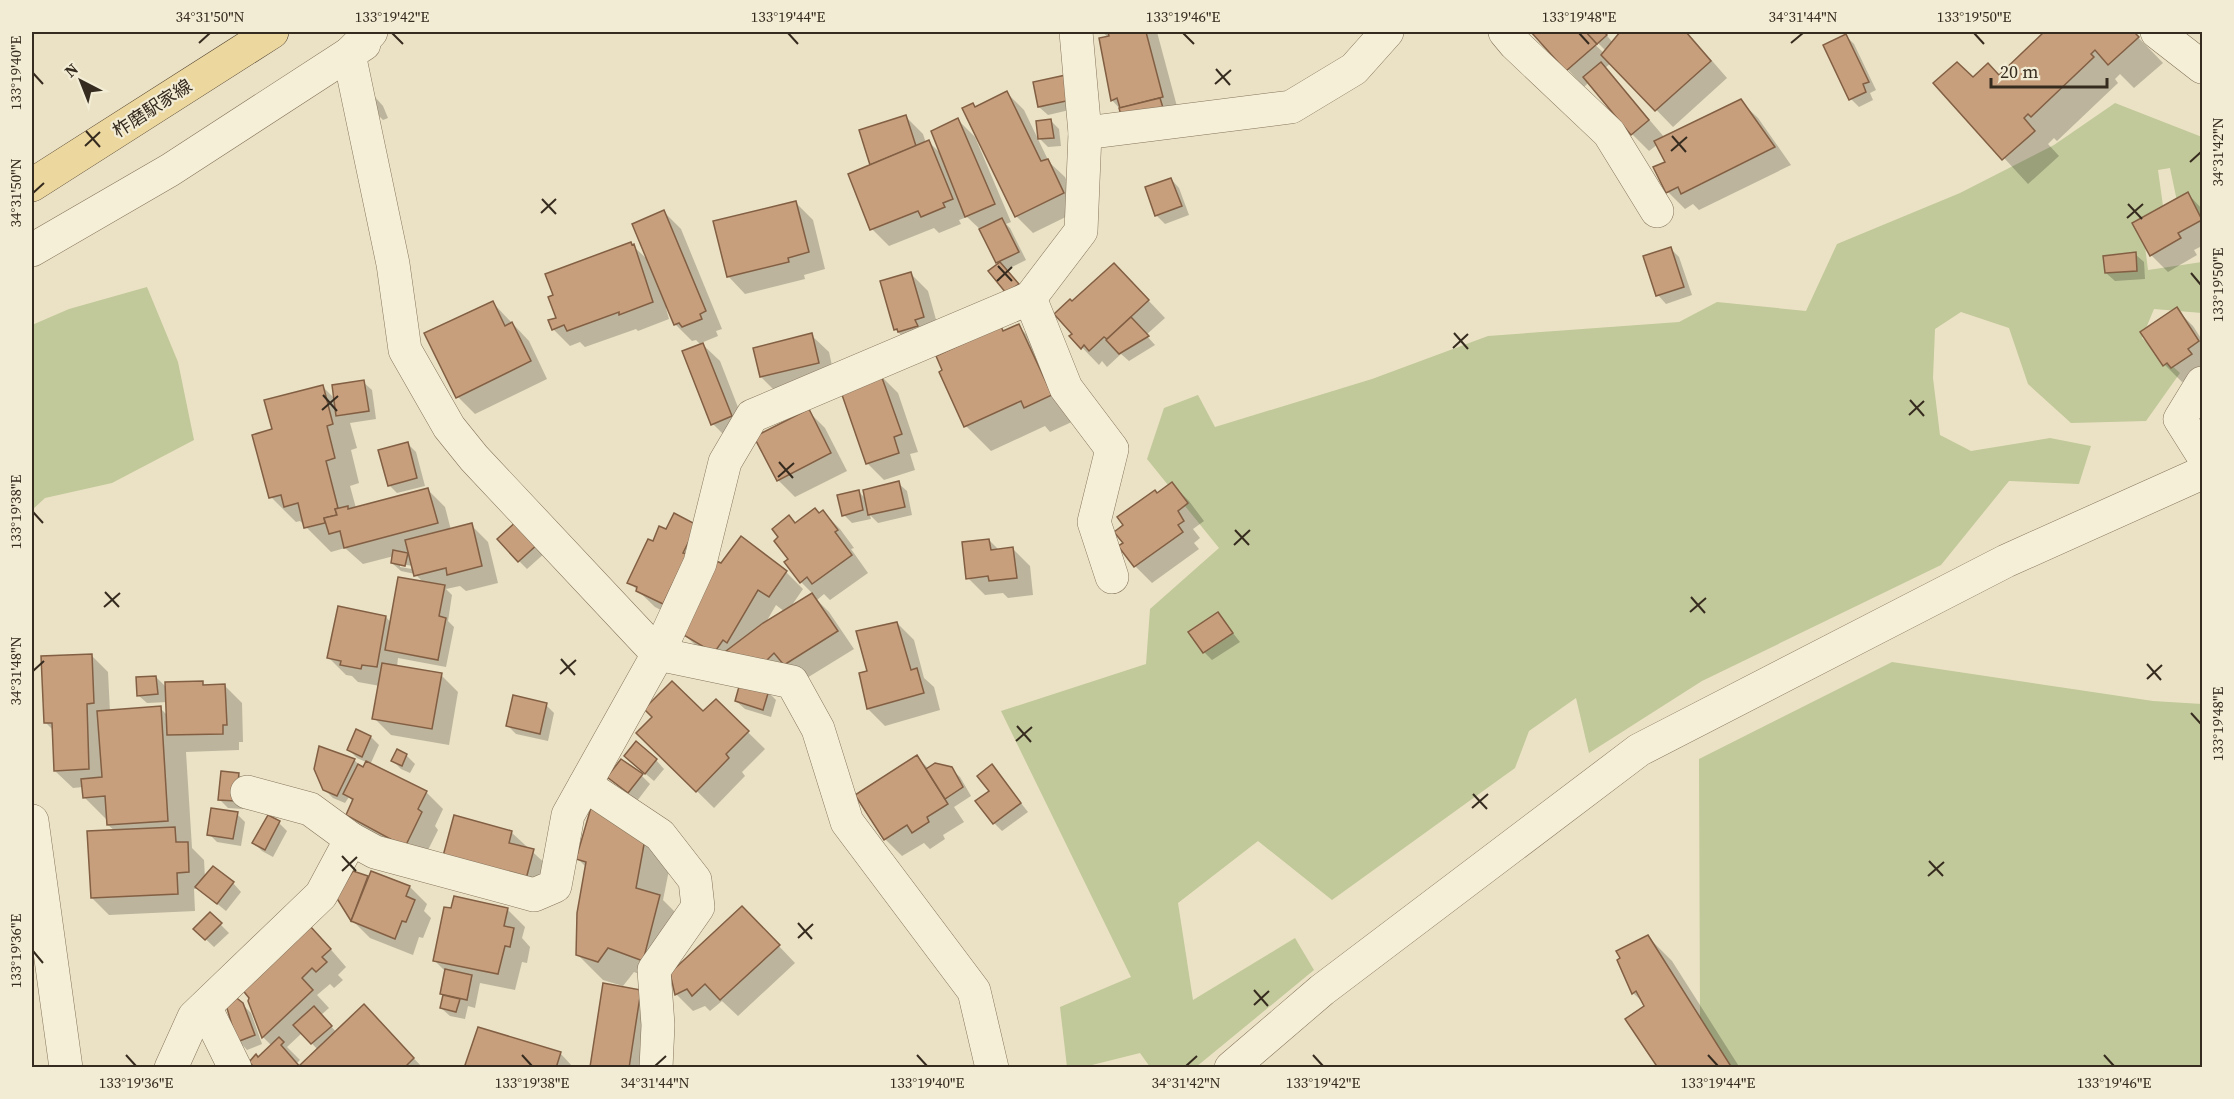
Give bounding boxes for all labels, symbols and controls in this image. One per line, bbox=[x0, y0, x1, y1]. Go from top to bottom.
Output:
text: 34°31'50"N bbox=[175, 6, 245, 27]
text: 133°19'42"E bbox=[355, 6, 429, 27]
text: 133°19'44"E bbox=[751, 6, 825, 27]
text: 133°19'46"E bbox=[1146, 6, 1220, 27]
text: 133°19'48"E bbox=[1542, 6, 1616, 27]
text: 34°31'44"N bbox=[1768, 6, 1838, 27]
text: 133°19'50"E bbox=[1937, 6, 2011, 27]
text: 133°19'40"E bbox=[5, 36, 26, 110]
north arrow bbox=[51, 51, 111, 111]
scale bar bbox=[1991, 51, 2106, 89]
text: N bbox=[59, 58, 83, 82]
text: 20 m bbox=[2000, 59, 2038, 84]
street label: 柞磨駅家線 bbox=[107, 73, 197, 143]
text: 34°31'42"N bbox=[2207, 117, 2228, 187]
text: 34°31'50"N bbox=[5, 158, 26, 228]
text: 133°19'50"E bbox=[2207, 248, 2228, 322]
text: 133°19'38"E bbox=[5, 475, 26, 549]
text: 34°31'48"N bbox=[5, 636, 26, 706]
text: 133°19'48"E bbox=[2207, 687, 2228, 761]
text: 133°19'36"E bbox=[5, 914, 26, 988]
text: 133°19'36"E bbox=[99, 1072, 173, 1093]
text: 133°19'38"E bbox=[495, 1072, 569, 1093]
text: 34°31'44"N bbox=[620, 1072, 690, 1093]
text: 133°19'40"E bbox=[890, 1072, 964, 1093]
text: 34°31'42"N bbox=[1151, 1072, 1221, 1093]
text: 133°19'42"E bbox=[1286, 1072, 1360, 1093]
text: 133°19'44"E bbox=[1681, 1072, 1755, 1093]
text: 133°19'46"E bbox=[2077, 1072, 2151, 1093]

